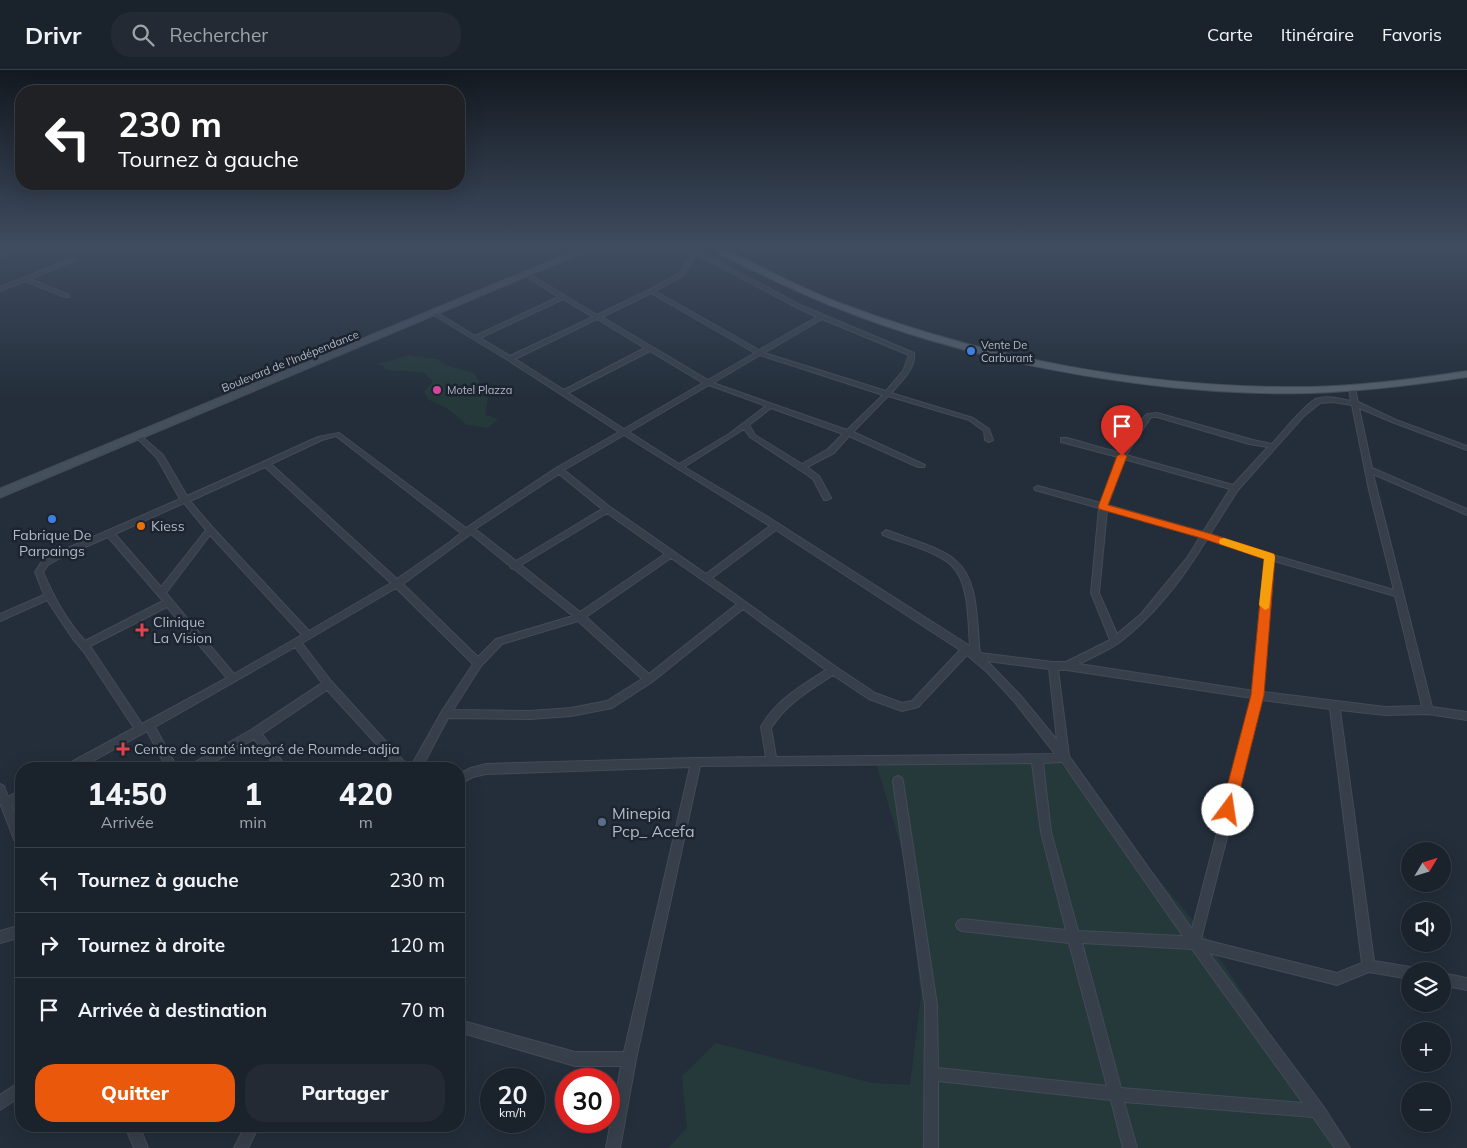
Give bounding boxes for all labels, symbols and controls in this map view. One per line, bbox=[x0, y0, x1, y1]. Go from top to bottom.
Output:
search box bbox=[111, 12, 461, 57]
text: Drivr bbox=[25, 20, 81, 50]
icon: search bbox=[129, 21, 157, 49]
text: Rechercher bbox=[169, 23, 268, 47]
text: Carte bbox=[1207, 23, 1253, 46]
text: Itinéraire bbox=[1281, 23, 1354, 46]
text: Favoris bbox=[1382, 23, 1442, 46]
text: 230 m bbox=[118, 102, 222, 146]
icon: left bbox=[35, 105, 100, 170]
text: Tournez à gauche bbox=[118, 145, 299, 173]
street label: Boulevard de l'Indépendance bbox=[219, 327, 361, 395]
place label: Vente De Carburant bbox=[981, 338, 1033, 365]
marker: Vente De Carburant bbox=[965, 345, 977, 357]
place label: Motel Plazza bbox=[447, 383, 512, 397]
marker: Motel Plazza bbox=[431, 384, 443, 396]
pin bbox=[1101, 405, 1143, 456]
icon: arrive bbox=[1108, 412, 1136, 440]
marker: Fabrique De Parpaings bbox=[46, 513, 58, 525]
place label: Kiess bbox=[151, 517, 185, 535]
marker: Kiess bbox=[135, 520, 147, 532]
place label: Fabrique De Parpaings bbox=[13, 526, 91, 560]
place label: Clinique La Vision bbox=[153, 613, 212, 647]
marker: Clinique La Vision bbox=[135, 623, 149, 637]
place label: Centre de santé integré de Roumde-adjia bbox=[134, 740, 400, 758]
marker: Centre de santé integré de Roumde-adjia bbox=[116, 742, 130, 756]
text: 14:50 bbox=[87, 775, 167, 813]
text: 1 bbox=[244, 775, 262, 813]
text: 420 bbox=[339, 775, 393, 813]
position arrow bbox=[1201, 783, 1253, 835]
place label: Minepia Pcp_ Acefa bbox=[612, 803, 695, 841]
text: Arrivée bbox=[101, 812, 154, 832]
text: min bbox=[239, 812, 267, 832]
text: m bbox=[359, 812, 373, 832]
marker: Minepia Pcp_ Acefa bbox=[596, 816, 608, 828]
north arrow bbox=[1401, 842, 1451, 892]
map controls bbox=[1401, 842, 1451, 1132]
icon: left bbox=[35, 866, 63, 894]
text: Tournez à gauche bbox=[78, 868, 239, 892]
text: 230 m bbox=[389, 868, 445, 892]
button: sound bbox=[1401, 902, 1451, 952]
icon: right bbox=[35, 931, 63, 959]
text: Tournez à droite bbox=[78, 933, 225, 957]
text: 120 m bbox=[389, 933, 445, 957]
button: layers bbox=[1401, 962, 1451, 1012]
icon: arrive bbox=[35, 996, 63, 1024]
text: Arrivée à destination bbox=[78, 998, 267, 1022]
text: 70 m bbox=[401, 998, 445, 1022]
button: + bbox=[1401, 1022, 1451, 1072]
button: Quitter bbox=[35, 1064, 235, 1122]
button: Partager bbox=[245, 1064, 445, 1122]
speed limit sign: 30 bbox=[555, 1068, 620, 1133]
text: 20 bbox=[497, 1079, 528, 1110]
button: − bbox=[1401, 1082, 1451, 1132]
text: km/h bbox=[499, 1105, 526, 1120]

